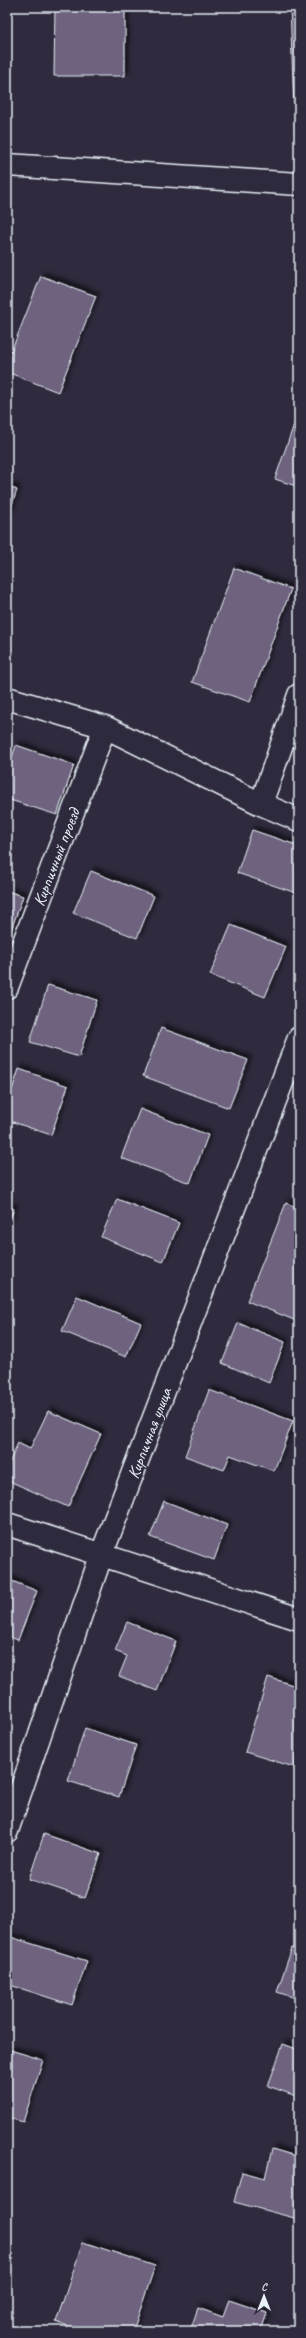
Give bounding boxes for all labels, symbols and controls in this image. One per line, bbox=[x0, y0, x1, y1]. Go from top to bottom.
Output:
street label: Кирпичный проезд bbox=[28, 804, 85, 909]
street label: Кирпичная улица bbox=[123, 1383, 177, 1482]
north arrow bbox=[244, 2276, 284, 2316]
text: С bbox=[261, 2279, 268, 2293]

